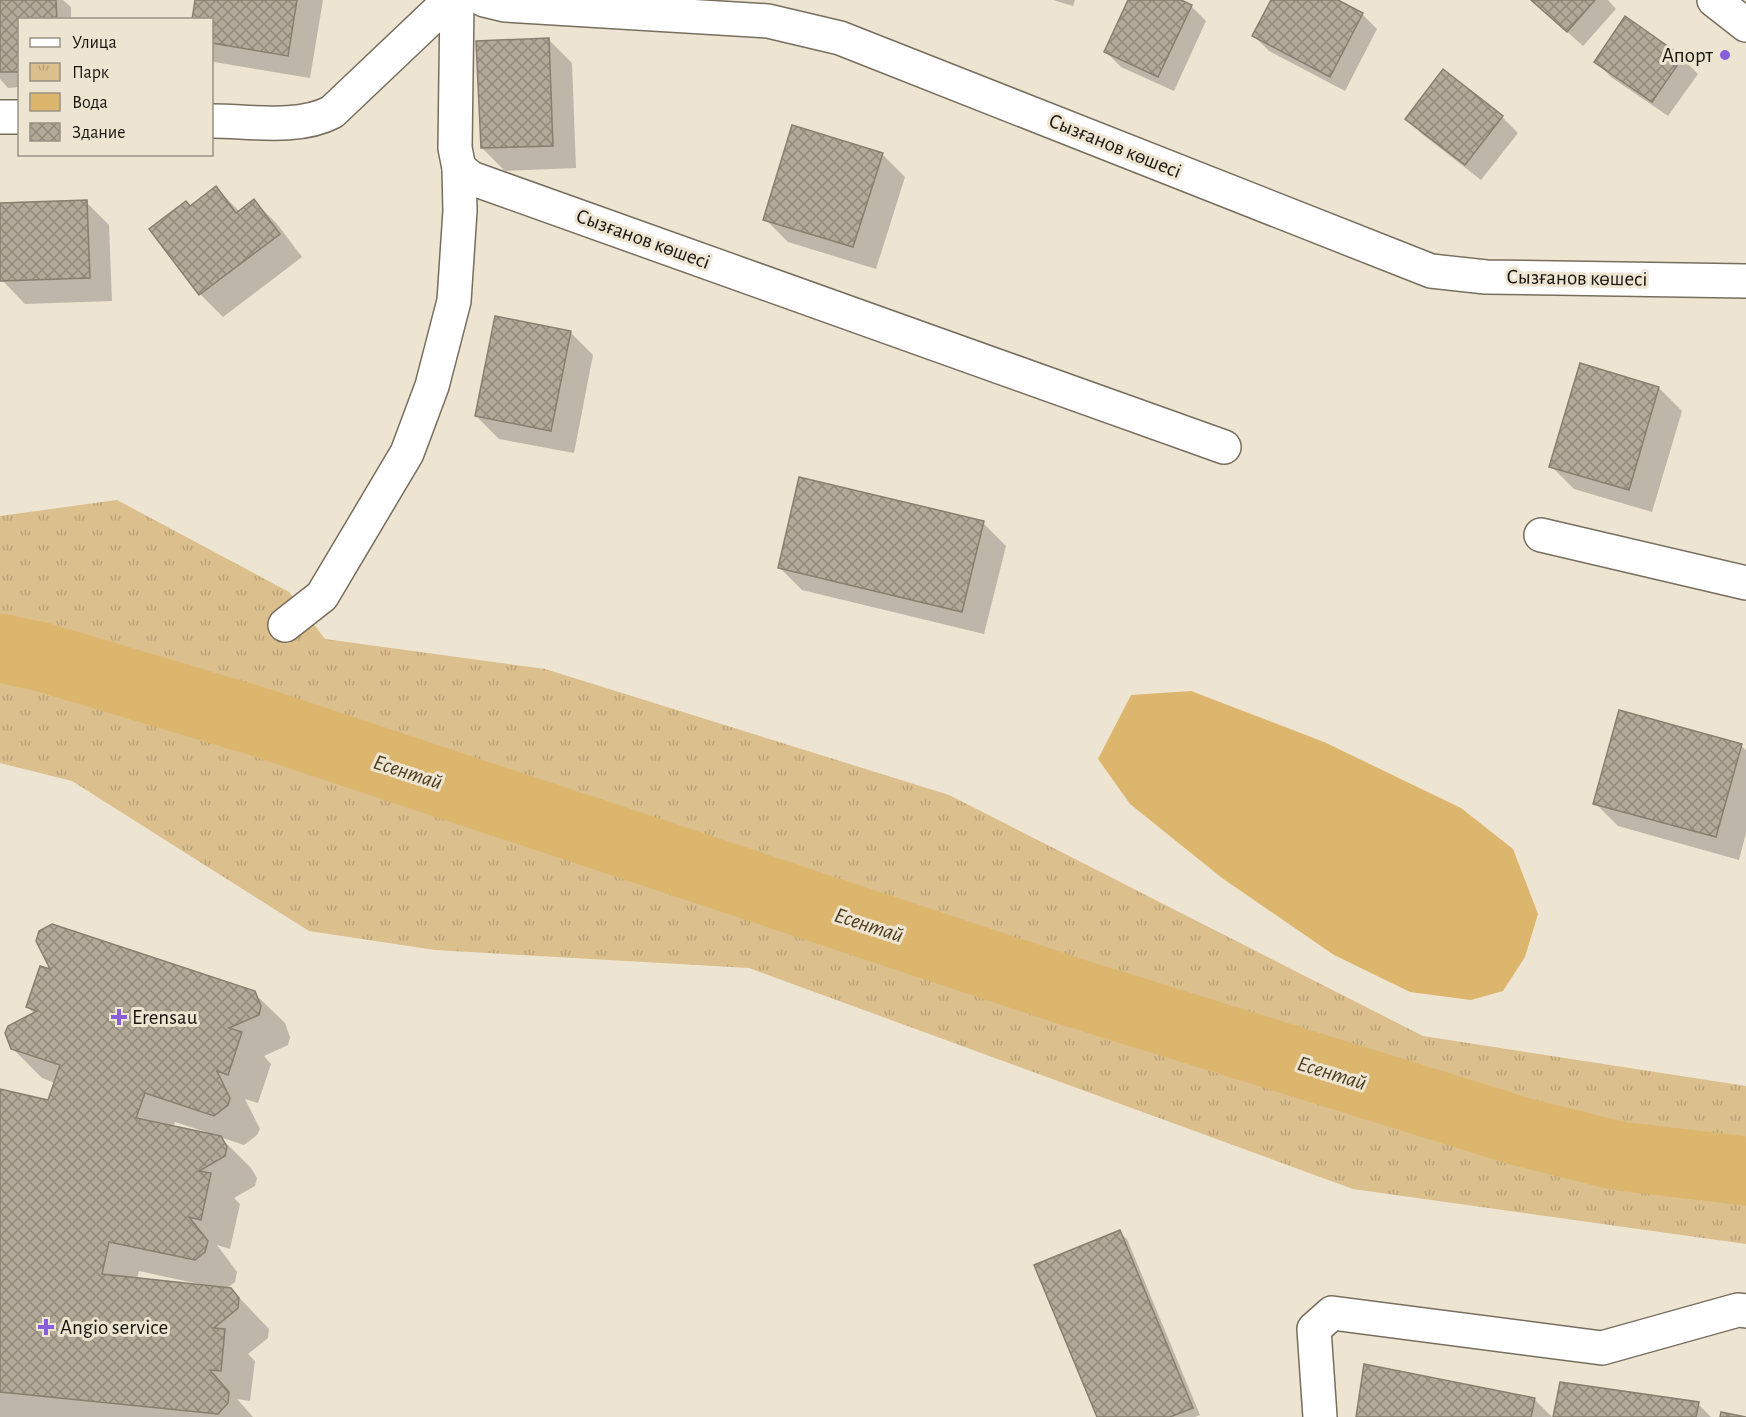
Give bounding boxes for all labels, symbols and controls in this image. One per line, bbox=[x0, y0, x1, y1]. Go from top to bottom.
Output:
legend bbox=[18, 18, 213, 156]
text: Улица bbox=[72, 34, 117, 52]
place label: Апорт bbox=[1662, 45, 1713, 66]
marker: Апорт bbox=[1718, 48, 1732, 62]
text: Парк bbox=[72, 64, 110, 82]
text: Вода bbox=[72, 94, 108, 112]
street label: Сызғанов көшесі bbox=[1046, 110, 1184, 182]
text: Здание bbox=[72, 124, 126, 142]
street label: Сызғанов көшесі bbox=[573, 205, 713, 273]
street label: Сызғанов көшесі bbox=[1506, 266, 1648, 290]
water label: Есентай bbox=[371, 751, 445, 793]
water label: Есентай bbox=[832, 904, 906, 946]
place label: Erensau bbox=[132, 1007, 198, 1028]
marker: Erensau bbox=[110, 1008, 128, 1026]
water label: Есентай bbox=[1295, 1052, 1369, 1094]
place label: Angio service bbox=[60, 1317, 168, 1338]
marker: Angio service bbox=[37, 1318, 55, 1336]

